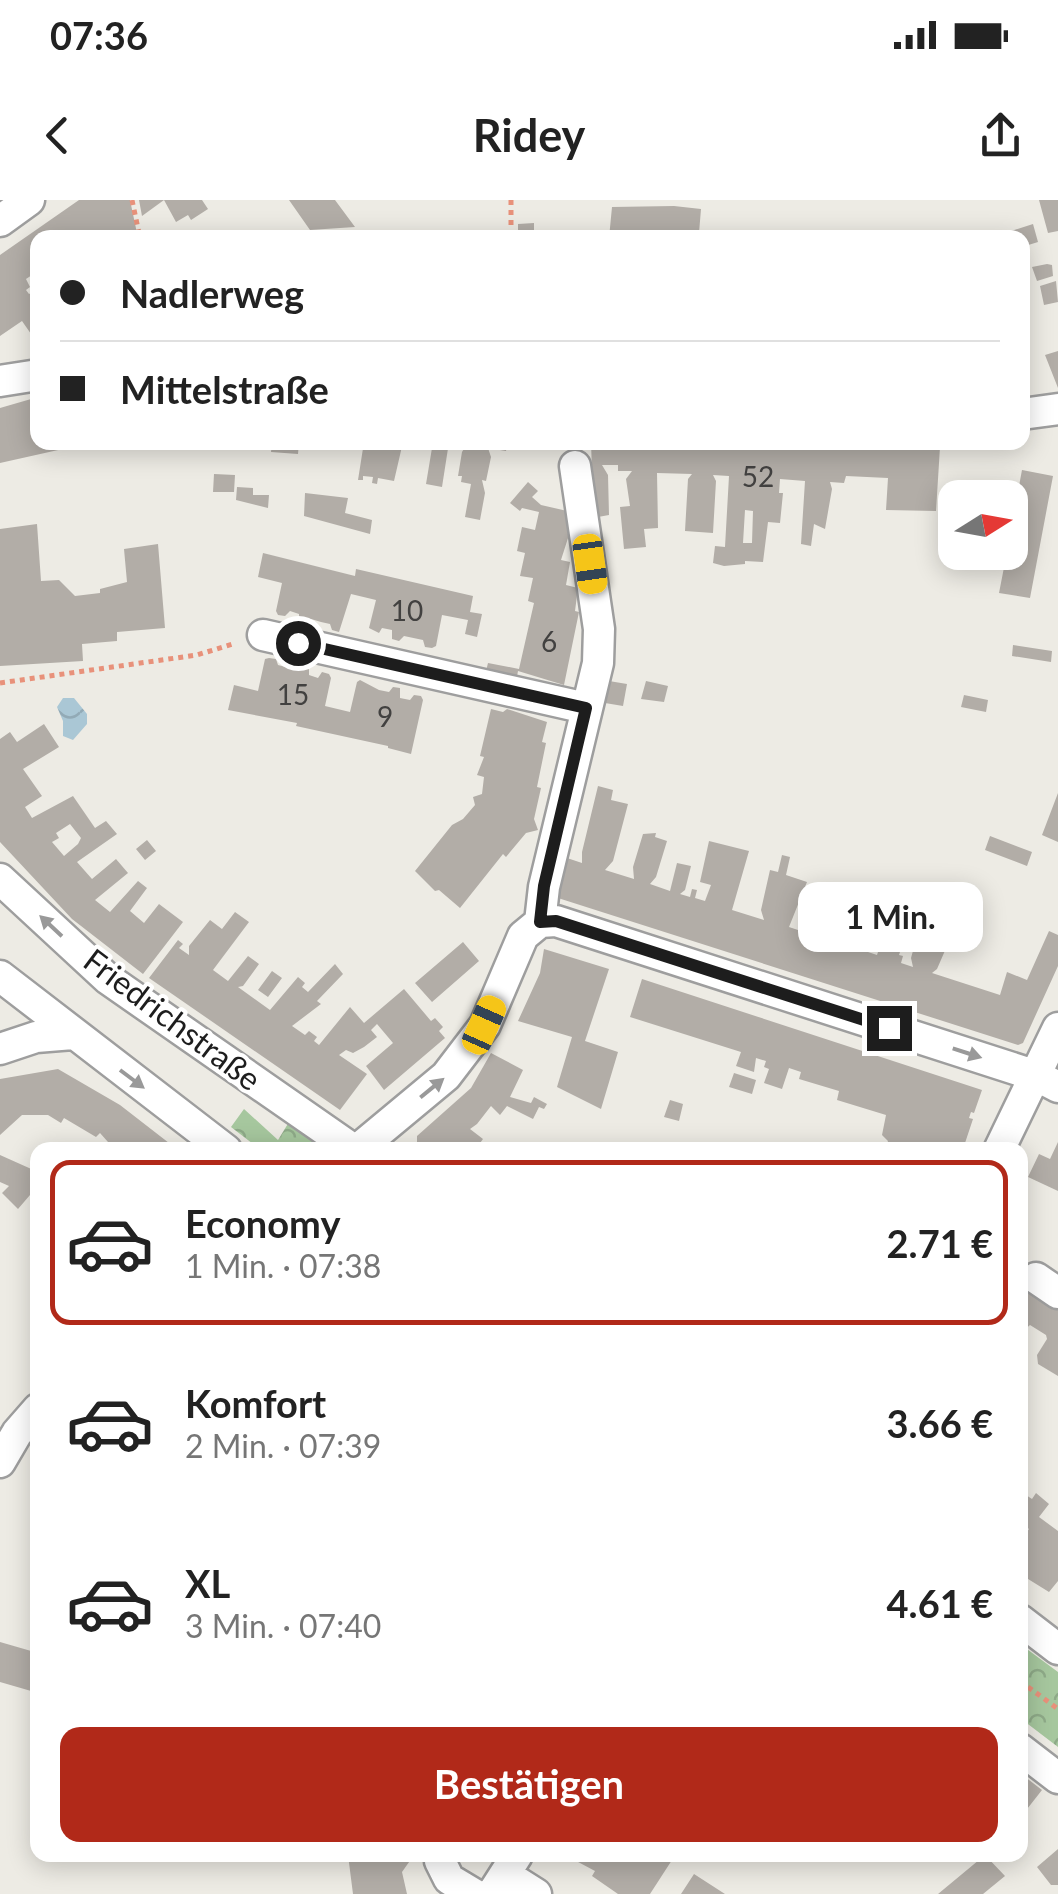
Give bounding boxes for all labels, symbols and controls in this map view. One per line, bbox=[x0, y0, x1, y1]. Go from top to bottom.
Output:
text: 07:36 bbox=[50, 12, 148, 58]
icon: back bbox=[30, 108, 85, 163]
text: Ridey bbox=[473, 108, 585, 162]
icon: share bbox=[973, 108, 1028, 163]
text: Nadlerweg bbox=[120, 270, 304, 316]
text: Mittelstraße bbox=[120, 366, 329, 412]
house number: 52 bbox=[742, 459, 774, 493]
north arrow bbox=[938, 480, 1028, 570]
map controls bbox=[938, 480, 1028, 570]
car bbox=[571, 532, 609, 596]
house number: 10 bbox=[391, 593, 423, 627]
route start bbox=[276, 621, 321, 666]
house number: 6 bbox=[541, 624, 557, 658]
house number: 15 bbox=[277, 677, 309, 711]
house number: 9 bbox=[377, 699, 393, 733]
callout: 1 Min. bbox=[796, 883, 982, 953]
text: 1 Min. bbox=[845, 897, 936, 936]
one-way arrow bbox=[39, 915, 63, 938]
street label: Friedrichstraße bbox=[77, 940, 269, 1098]
car bbox=[458, 991, 510, 1059]
route end bbox=[867, 1006, 912, 1051]
one-way arrow bbox=[952, 1046, 983, 1061]
one-way arrow bbox=[119, 1068, 145, 1089]
one-way arrow bbox=[419, 1078, 444, 1099]
icon: car bbox=[65, 1198, 155, 1288]
text: Economy bbox=[185, 1200, 340, 1246]
text: 2.71 € bbox=[887, 1220, 993, 1266]
text: 1 Min. · 07:38 bbox=[185, 1246, 381, 1285]
icon: car bbox=[65, 1378, 155, 1468]
text: Komfort bbox=[185, 1380, 326, 1426]
text: 3.66 € bbox=[887, 1400, 993, 1446]
text: 2 Min. · 07:39 bbox=[185, 1426, 381, 1465]
icon: car bbox=[65, 1558, 155, 1648]
text: XL bbox=[185, 1560, 230, 1606]
text: 4.61 € bbox=[887, 1580, 993, 1626]
text: 3 Min. · 07:40 bbox=[185, 1606, 381, 1645]
button: Bestätigen bbox=[60, 1727, 998, 1842]

